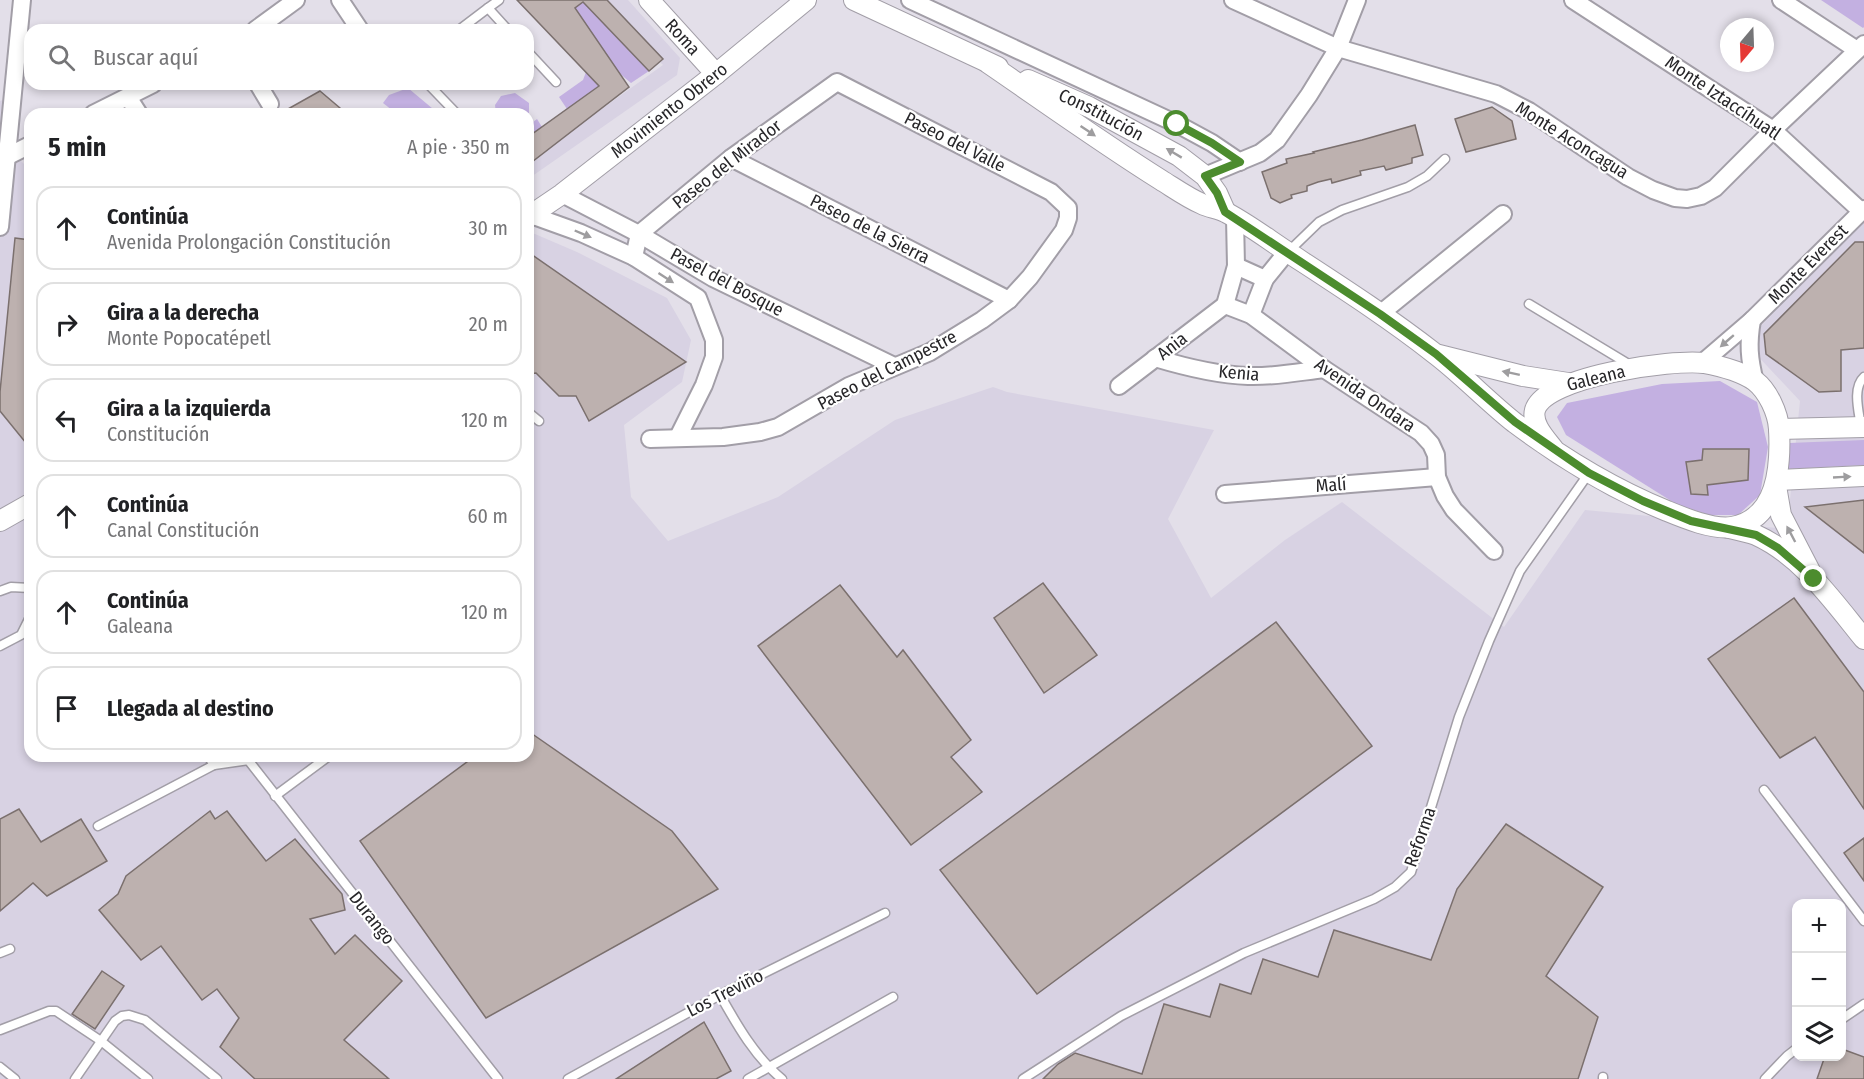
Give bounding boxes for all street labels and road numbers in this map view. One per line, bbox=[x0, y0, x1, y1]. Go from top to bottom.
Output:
street label: Roma bbox=[660, 14, 705, 60]
street label: Monte Iztaccíhuatl bbox=[1661, 51, 1785, 145]
street label: Movimiento Obrero bbox=[607, 58, 732, 163]
street label: Constitución bbox=[1055, 84, 1147, 146]
street label: Monte Aconcagua bbox=[1511, 97, 1633, 184]
street label: Paseo del Valle bbox=[901, 107, 1009, 177]
street label: Paseo del Mirador bbox=[668, 114, 786, 213]
street label: Paseo de la Sierra bbox=[807, 189, 934, 269]
street label: Monte Everest bbox=[1764, 220, 1852, 308]
street label: Pasel del Bosque bbox=[667, 243, 788, 321]
street label: Paseo del Campestre bbox=[814, 325, 960, 415]
street label: Ania bbox=[1152, 327, 1192, 365]
street label: Avenida Ondara bbox=[1310, 353, 1420, 437]
street label: Kenia bbox=[1218, 360, 1261, 386]
street label: Galeana bbox=[1564, 360, 1628, 396]
street label: Malí bbox=[1315, 473, 1348, 497]
street label: Reforma bbox=[1399, 804, 1441, 870]
street label: Durango bbox=[344, 887, 400, 949]
street label: Los Treviño bbox=[683, 964, 767, 1022]

